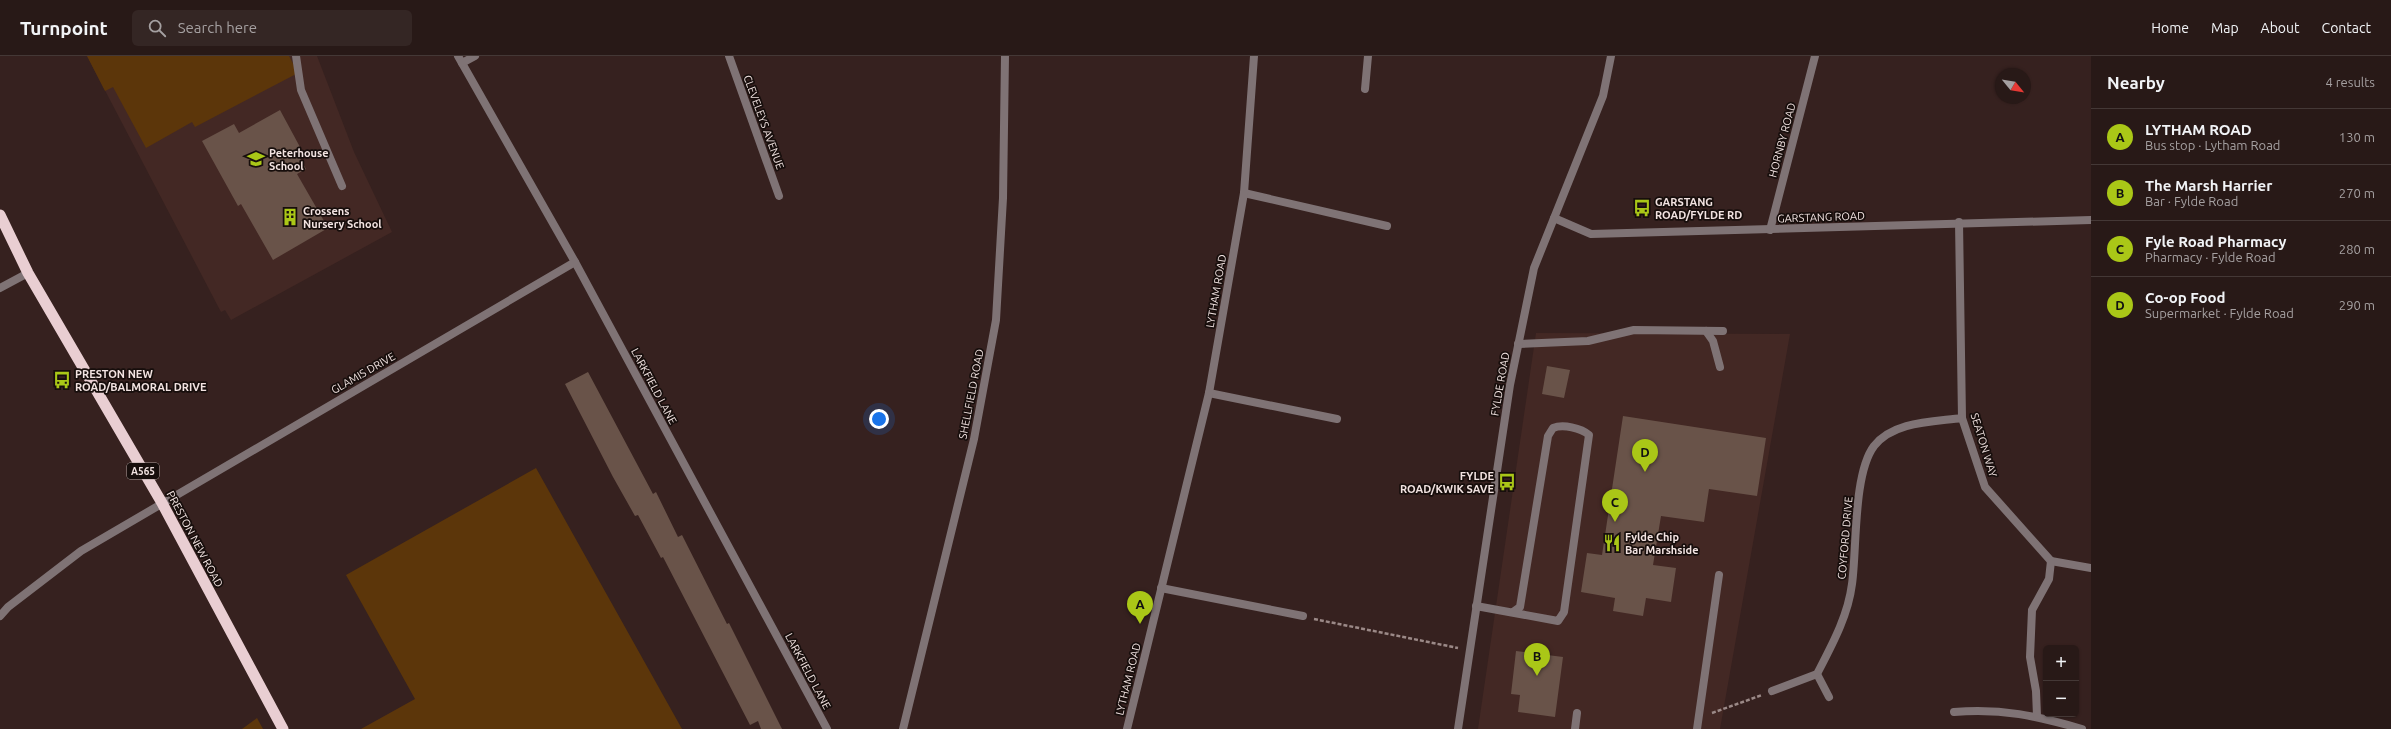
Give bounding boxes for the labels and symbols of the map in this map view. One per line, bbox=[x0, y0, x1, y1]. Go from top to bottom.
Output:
north arrow bbox=[1995, 68, 2031, 104]
street label: CLEVELEYS AVENUE bbox=[741, 73, 787, 171]
street label: HORNBY ROAD bbox=[1766, 101, 1798, 179]
place label: Peterhouse School bbox=[269, 147, 329, 172]
school or university icon: Peterhouse School bbox=[246, 149, 266, 169]
place label: GARSTANG ROAD/FYLDE RD bbox=[1655, 196, 1742, 221]
bus stop icon: GARSTANG ROAD/FYLDE RD bbox=[1632, 198, 1652, 218]
place label: Crossens Nursery School bbox=[303, 205, 382, 230]
building icon: Crossens Nursery School bbox=[280, 207, 300, 227]
street label: GARSTANG ROAD bbox=[1777, 209, 1865, 225]
street label: LYTHAM ROAD bbox=[1204, 253, 1228, 329]
street label: LARKFIELD LANE bbox=[629, 346, 679, 426]
street label: SHELLFIELD ROAD bbox=[956, 348, 986, 440]
street label: GLAMIS DRIVE bbox=[329, 350, 397, 396]
street label: FYLDE ROAD bbox=[1488, 351, 1512, 417]
place label: PRESTON NEW ROAD/BALMORAL DRIVE bbox=[75, 368, 207, 393]
bus stop icon: PRESTON NEW ROAD/BALMORAL DRIVE bbox=[52, 370, 72, 390]
your location bbox=[869, 409, 889, 429]
street label: SEATON WAY bbox=[1969, 412, 2000, 479]
pin: D bbox=[1632, 439, 1658, 472]
road number: A565 bbox=[127, 463, 159, 479]
place label: FYLDE ROAD/KWIK SAVE bbox=[1400, 470, 1494, 495]
bus stop icon: FYLDE ROAD/KWIK SAVE bbox=[1497, 472, 1517, 492]
street label: PRESTON NEW ROAD bbox=[165, 489, 226, 589]
pin: C bbox=[1602, 489, 1628, 522]
street label: COYFORD DRIVE bbox=[1835, 496, 1855, 580]
place label: Fylde Chip Bar Marshside bbox=[1625, 531, 1698, 556]
restaurant icon: Fylde Chip Bar Marshside bbox=[1602, 533, 1622, 553]
pin: A bbox=[1127, 591, 1153, 624]
street label: LARKFIELD LANE bbox=[783, 631, 833, 711]
street label: LYTHAM ROAD bbox=[1113, 641, 1143, 717]
pin: B bbox=[1524, 643, 1550, 676]

